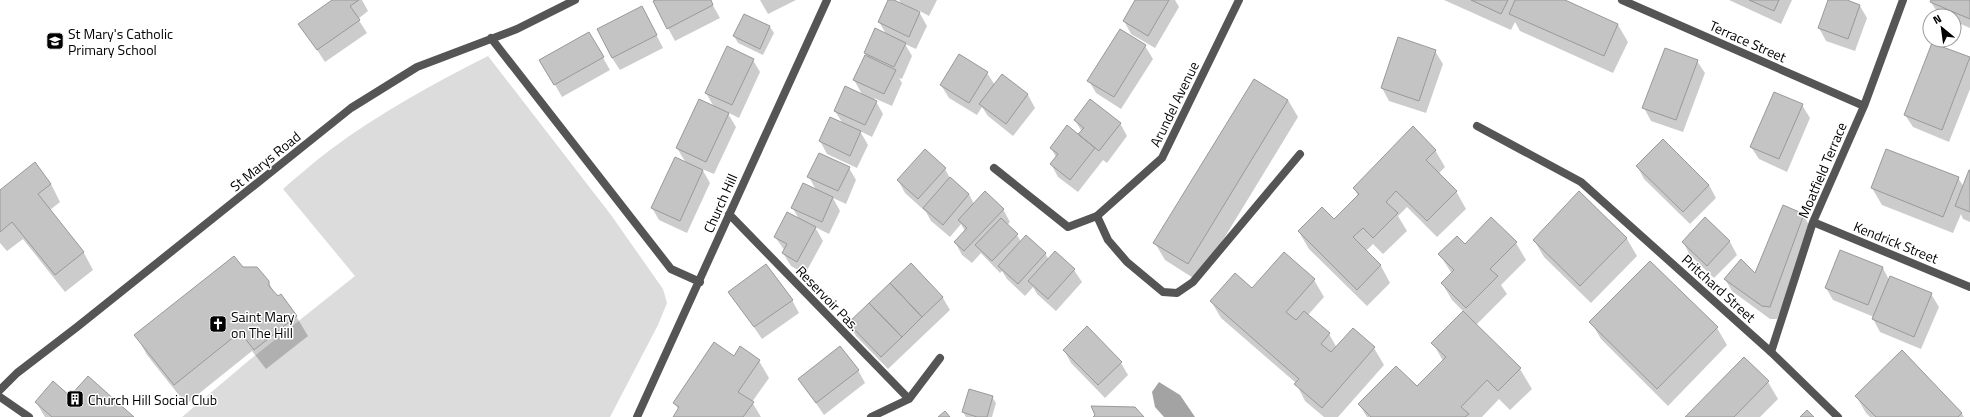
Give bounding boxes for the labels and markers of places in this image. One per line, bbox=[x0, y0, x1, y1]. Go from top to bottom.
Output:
place label: St Mary's Catholic Primary School bbox=[68, 23, 173, 60]
school or university icon: St Mary's Catholic Primary School bbox=[45, 31, 65, 51]
place label: Saint Mary on The Hill bbox=[231, 306, 295, 343]
church icon: Saint Mary on The Hill bbox=[208, 314, 228, 334]
building icon: Church Hill Social Club bbox=[65, 389, 85, 409]
place label: Church Hill Social Club bbox=[88, 389, 217, 410]

